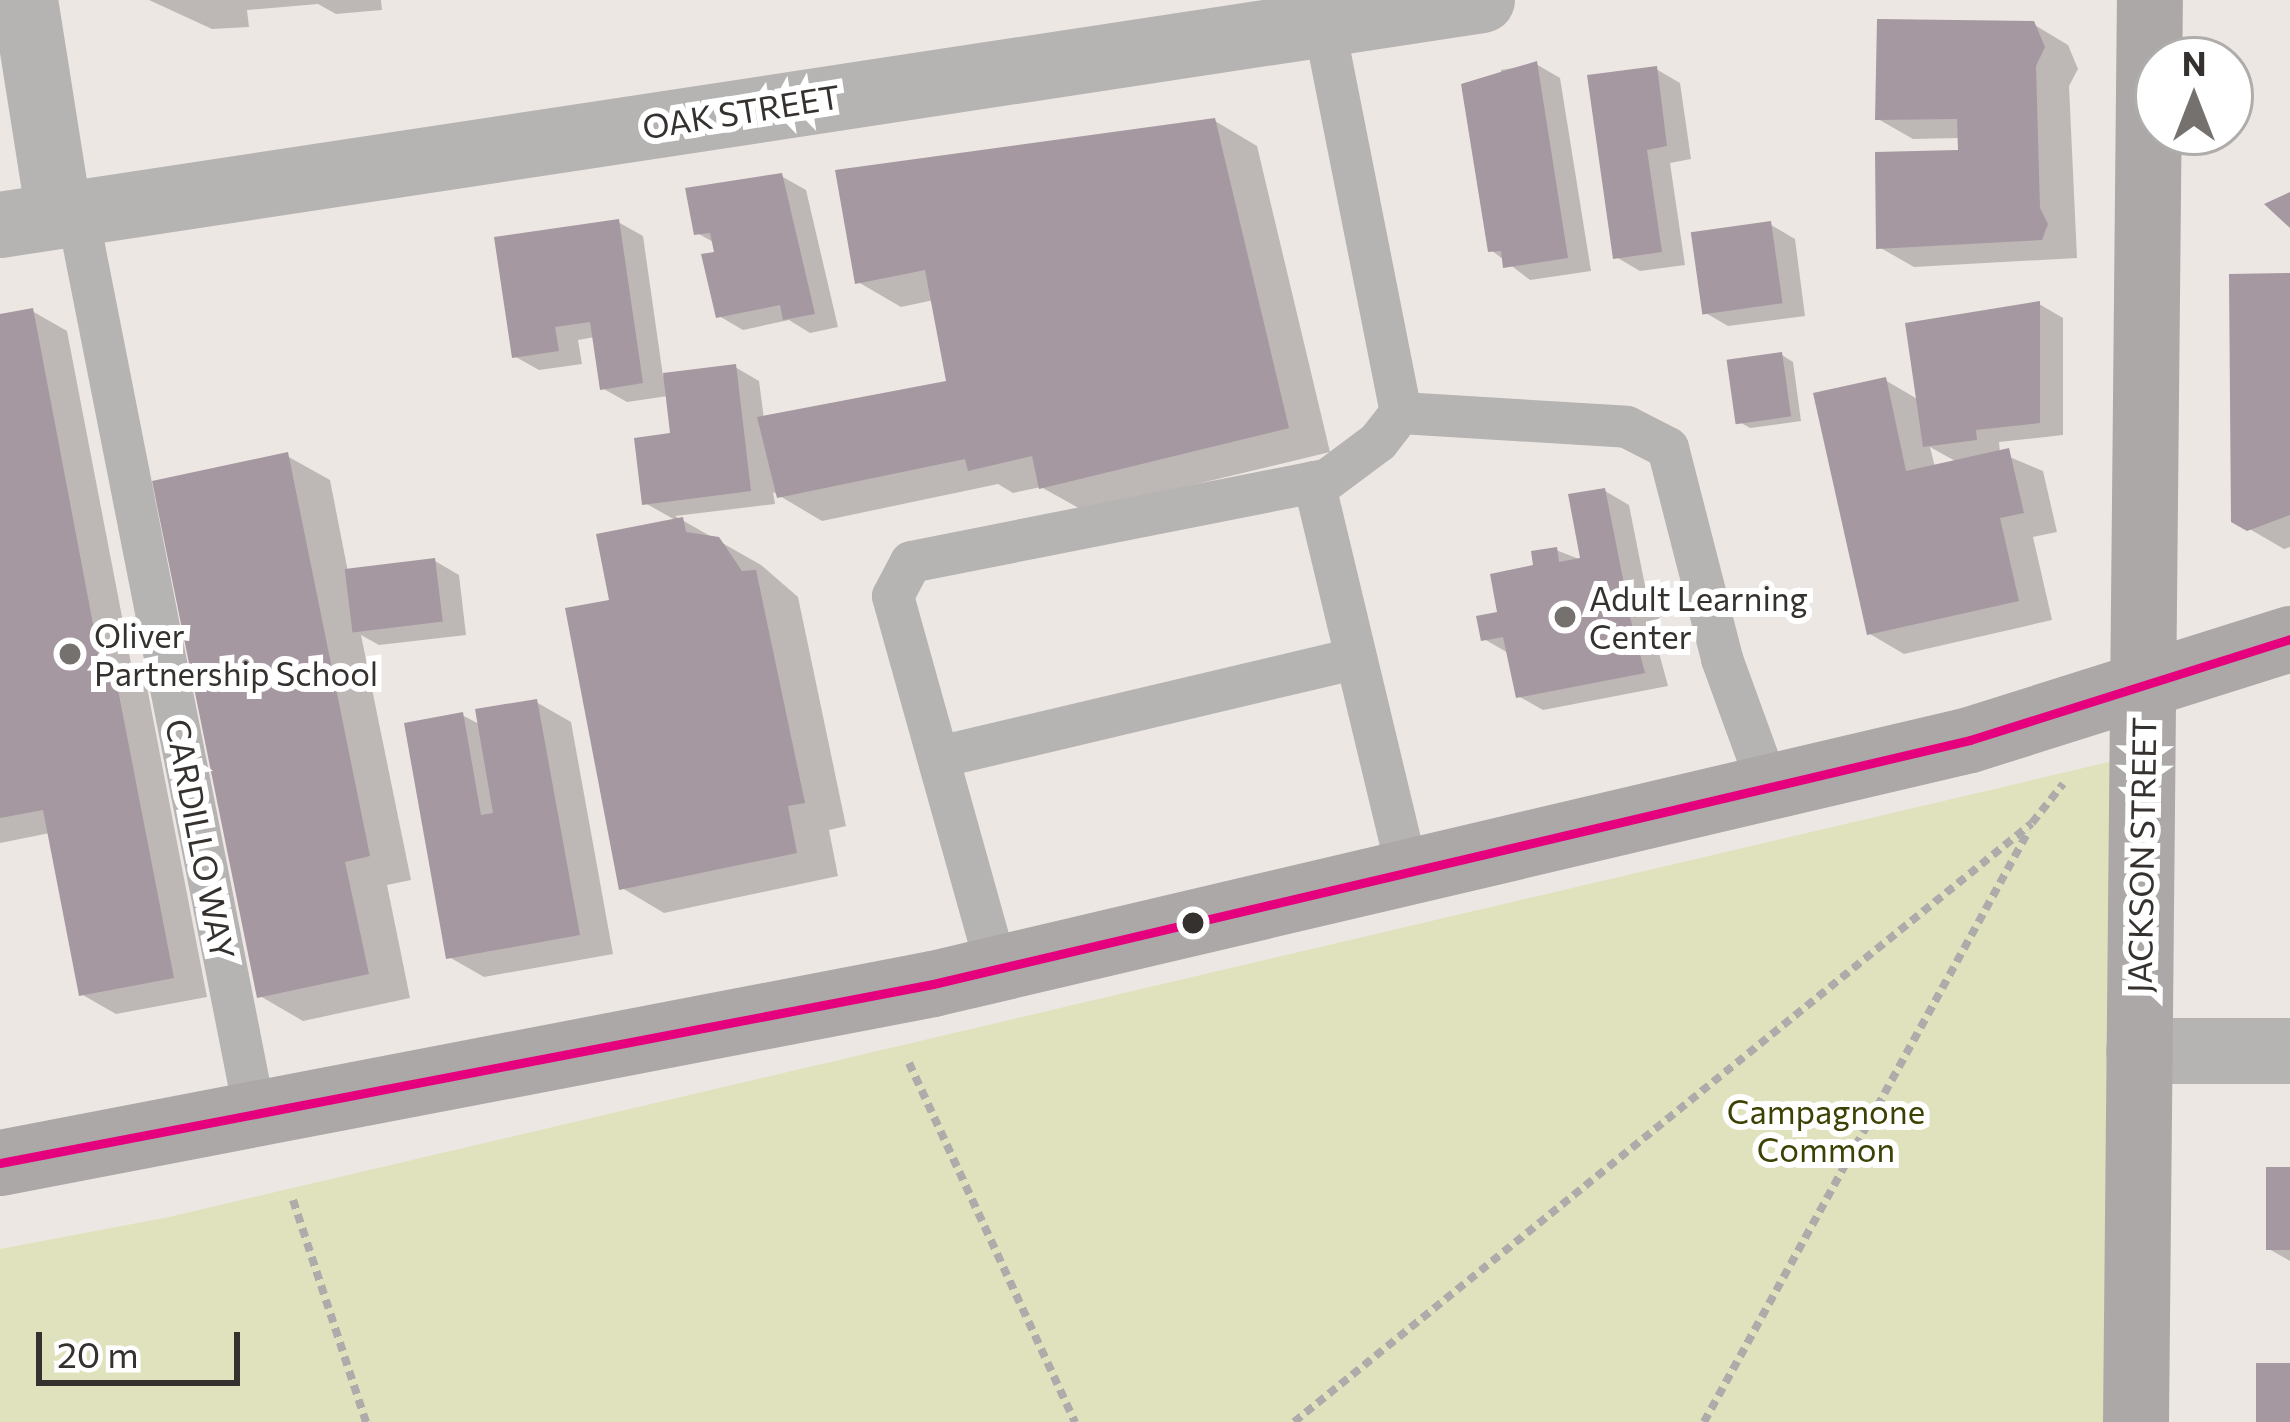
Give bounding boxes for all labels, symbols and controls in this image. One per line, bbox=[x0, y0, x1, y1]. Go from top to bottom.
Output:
north arrow bbox=[2134, 36, 2254, 156]
text: N bbox=[2182, 42, 2206, 83]
street label: OAK STREET bbox=[639, 76, 843, 146]
place label: Adult Learning Center bbox=[1589, 578, 1808, 656]
marker: Adult Learning Center bbox=[1552, 604, 1578, 630]
place label: Oliver Partnership School bbox=[94, 615, 378, 693]
marker: Oliver Partnership School bbox=[57, 641, 83, 667]
street label: CARDILLO WAY bbox=[158, 715, 244, 963]
street label: JACKSON STREET bbox=[2119, 717, 2163, 993]
unlabelled marker bbox=[1182, 912, 1204, 934]
park label: Campagnone Common bbox=[1727, 1091, 1925, 1169]
scale bar bbox=[42, 1308, 246, 1382]
text: 20 m bbox=[57, 1331, 139, 1375]

